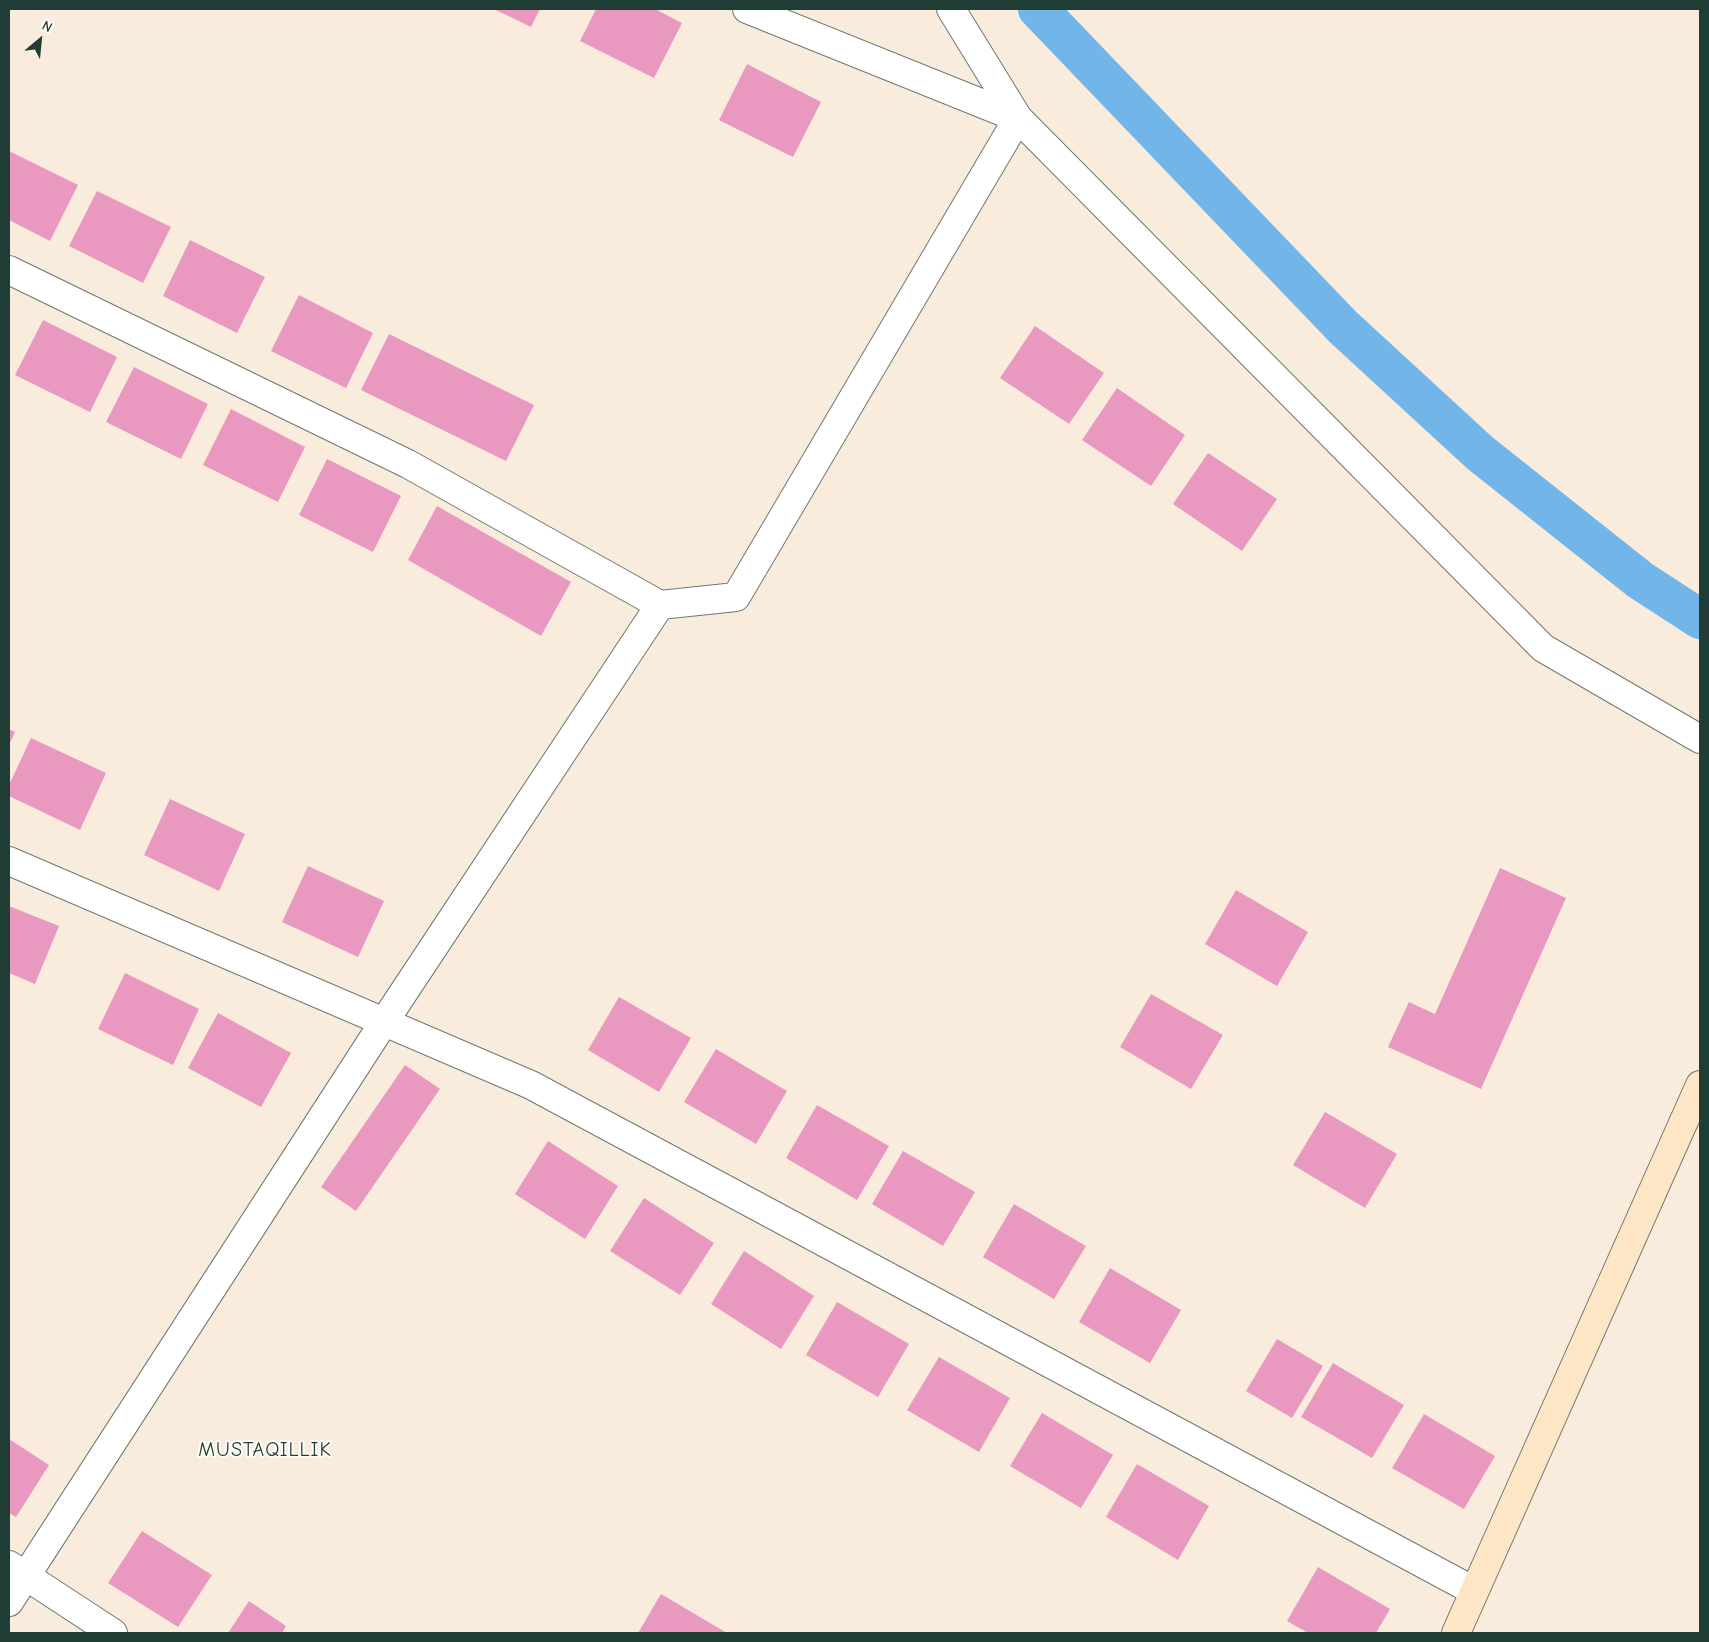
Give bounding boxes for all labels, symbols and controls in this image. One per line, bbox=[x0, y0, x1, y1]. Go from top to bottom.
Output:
north arrow bbox=[15, 15, 65, 65]
text: N bbox=[39, 17, 55, 36]
district label: MUSTAQILLIK bbox=[197, 1438, 333, 1462]

